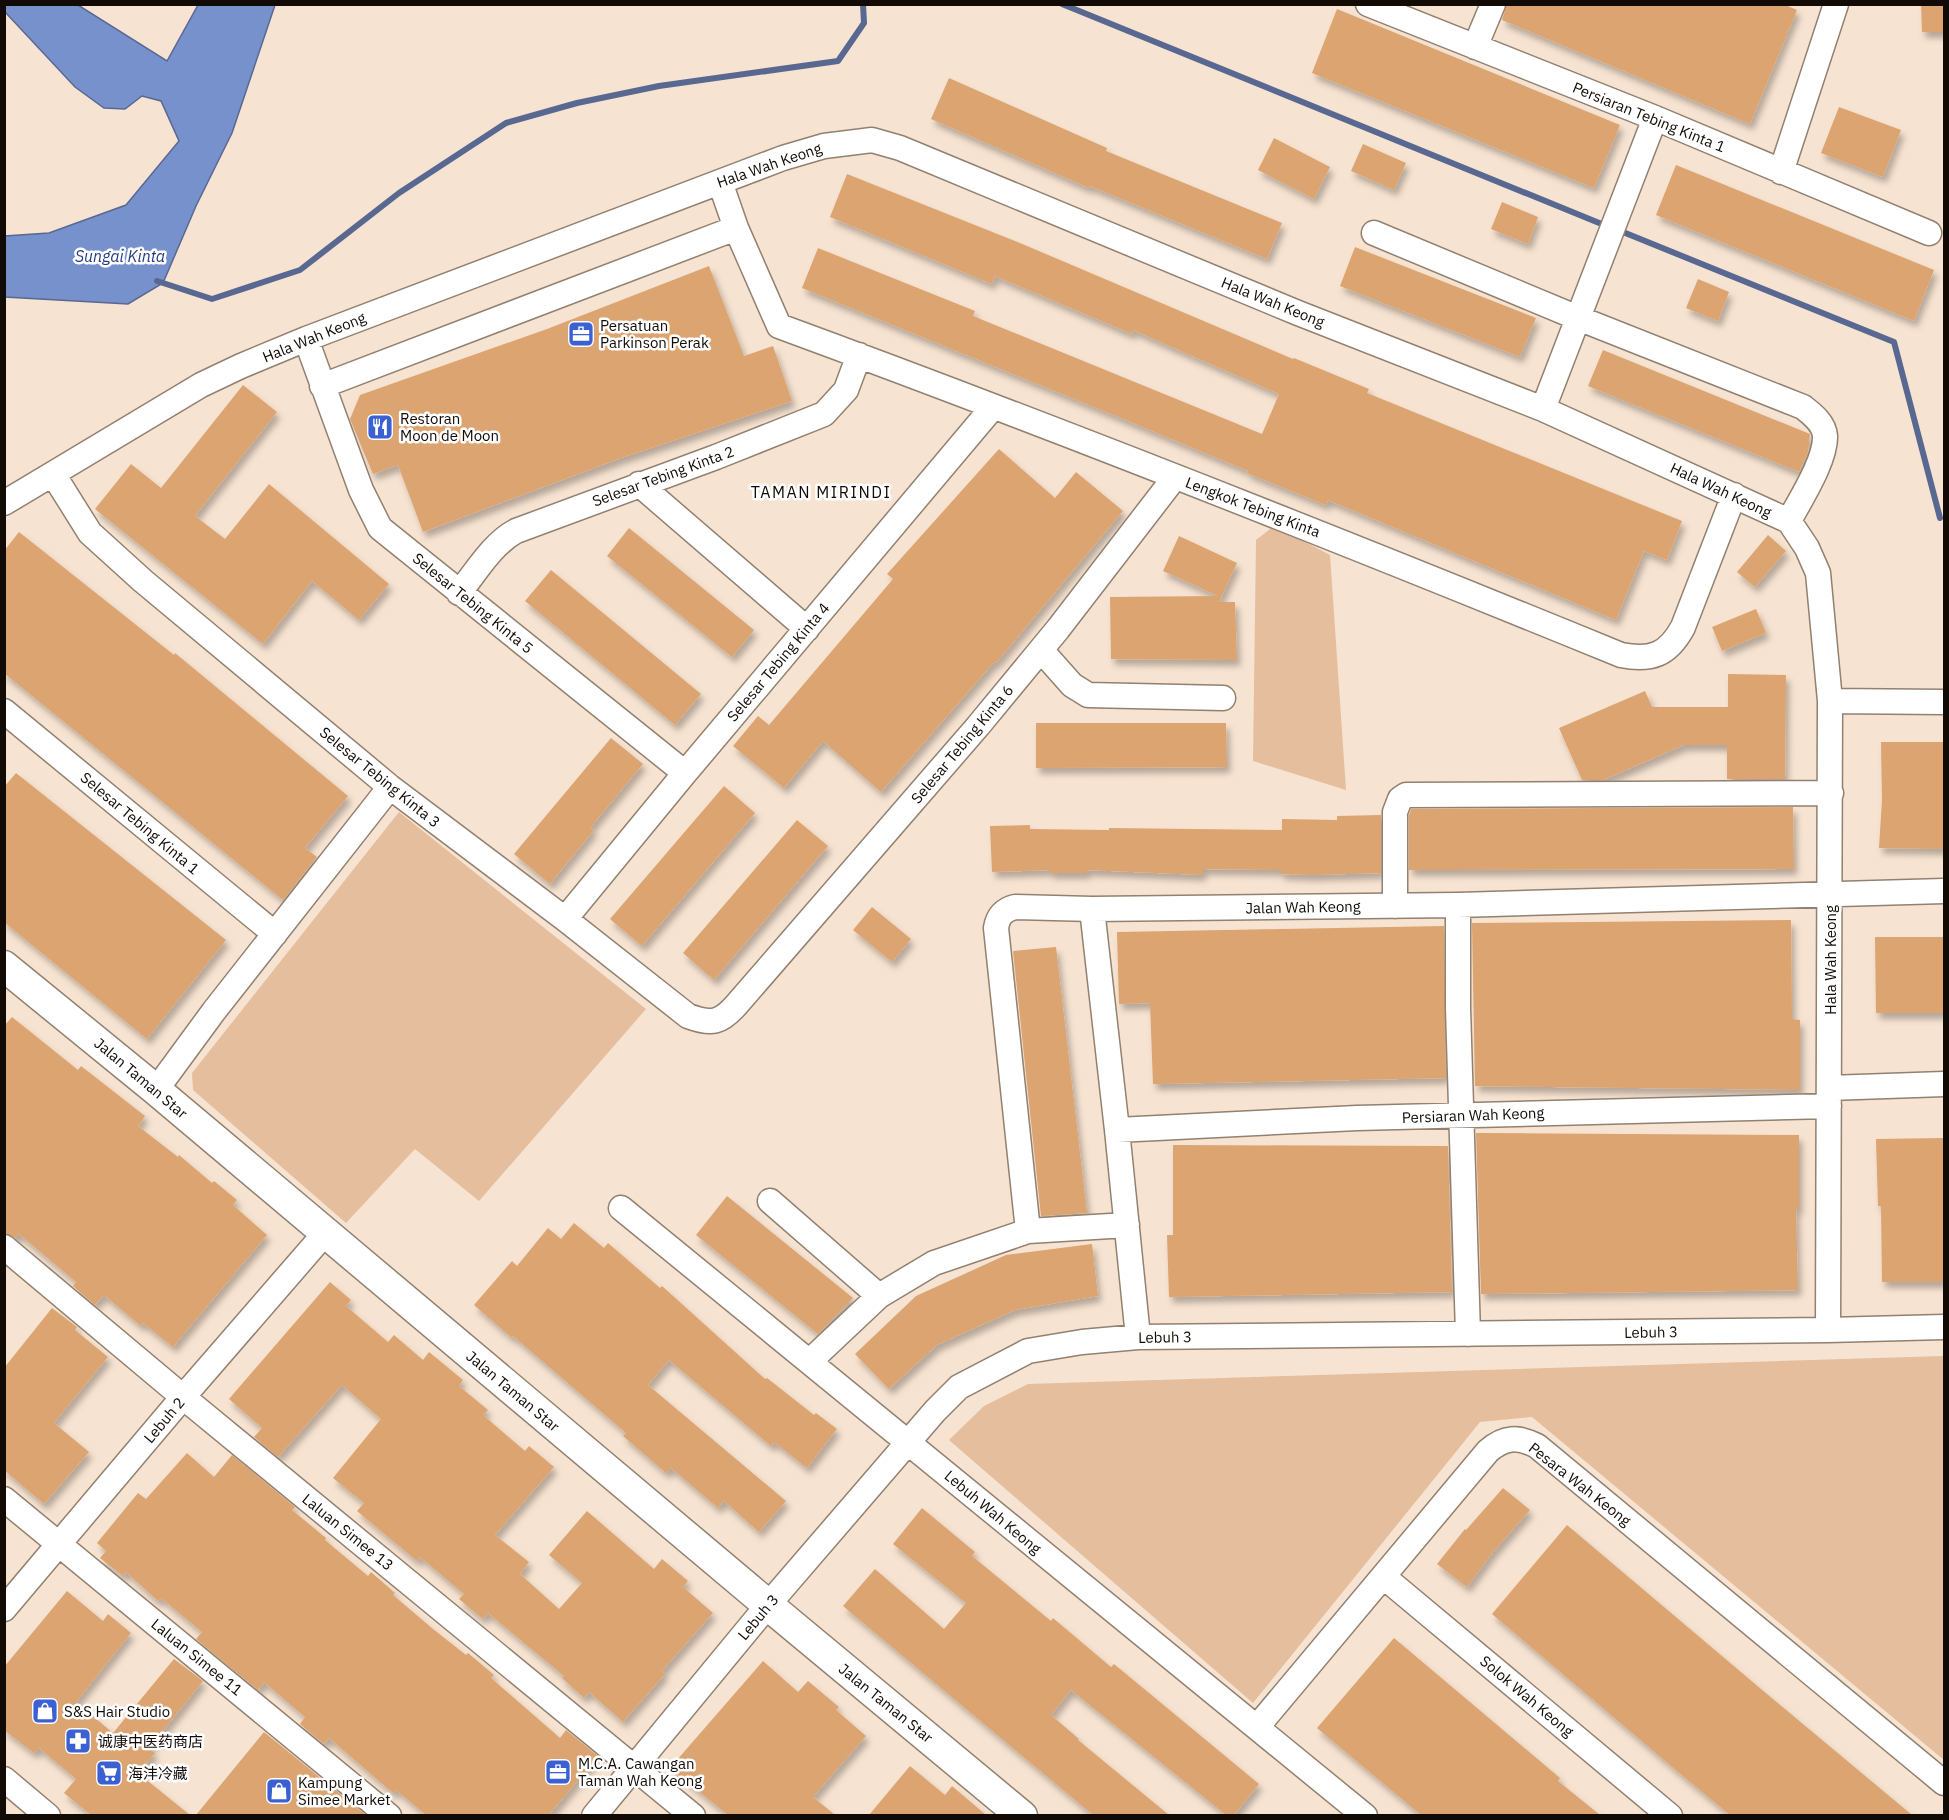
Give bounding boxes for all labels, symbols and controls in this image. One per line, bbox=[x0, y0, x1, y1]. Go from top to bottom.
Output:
street label: Persiaran Tebing Kinta 1 bbox=[1570, 78, 1728, 156]
street label: Hala Wah Keong bbox=[714, 138, 824, 192]
water label: Sungai Kinta bbox=[75, 246, 165, 266]
street label: Hala Wah Keong bbox=[1219, 273, 1328, 331]
street label: Hala Wah Keong bbox=[260, 308, 369, 366]
place label: Persatuan Parkinson Perak bbox=[600, 316, 709, 352]
office icon: Persatuan Parkinson Perak bbox=[566, 319, 596, 349]
place label: Restoran Moon de Moon bbox=[400, 409, 499, 445]
restaurant icon: Restoran Moon de Moon bbox=[365, 412, 395, 442]
street label: Selesar Tebing Kinta 2 bbox=[590, 442, 736, 510]
street label: Hala Wah Keong bbox=[1667, 458, 1775, 522]
street label: Lengkok Tebing Kinta bbox=[1183, 473, 1323, 541]
district label: TAMAN MIRINDI bbox=[751, 482, 891, 502]
street label: Selesar Tebing Kinta 5 bbox=[409, 549, 537, 657]
street label: Selesar Tebing Kinta 4 bbox=[723, 599, 833, 725]
street label: Selesar Tebing Kinta 6 bbox=[907, 681, 1017, 807]
street label: Selesar Tebing Kinta 3 bbox=[316, 723, 444, 831]
street label: Selesar Tebing Kinta 1 bbox=[77, 768, 203, 878]
street label: Jalan Wah Keong bbox=[1245, 896, 1361, 918]
street label: Hala Wah Keong bbox=[1821, 905, 1840, 1015]
street label: Jalan Taman Star bbox=[90, 1033, 192, 1123]
street label: Persiaran Wah Keong bbox=[1401, 1103, 1545, 1127]
street label: Lebuh 3 bbox=[1624, 1322, 1678, 1342]
street label: Lebuh 3 bbox=[1138, 1327, 1192, 1347]
street label: Jalan Taman Star bbox=[462, 1346, 564, 1436]
street label: Lebuh 2 bbox=[139, 1393, 189, 1447]
street label: Pesara Wah Keong bbox=[1525, 1438, 1635, 1530]
street label: Lebuh Wah Keong bbox=[941, 1466, 1045, 1558]
street label: Laluan Simee 13 bbox=[299, 1489, 397, 1575]
street label: Lebuh 3 bbox=[733, 1590, 783, 1644]
street label: Laluan Simee 11 bbox=[148, 1614, 246, 1700]
street label: Solok Wah Keong bbox=[1476, 1651, 1578, 1741]
street label: Jalan Taman Star bbox=[835, 1659, 937, 1747]
shop icon: S&S Hair Studio bbox=[30, 1696, 60, 1726]
place label: S&S Hair Studio bbox=[64, 1702, 170, 1721]
pharmacy icon: 诚康中医药商店 bbox=[63, 1726, 93, 1756]
place label: 诚康中医药商店 bbox=[98, 1732, 203, 1751]
place label: M.C.A. Cawangan Taman Wah Keong bbox=[578, 1754, 702, 1790]
office icon: M.C.A. Cawangan Taman Wah Keong bbox=[543, 1757, 573, 1787]
supermarket icon: 海沣冷藏 bbox=[94, 1758, 124, 1788]
place label: 海沣冷藏 bbox=[128, 1764, 188, 1783]
place label: Kampung Simee Market bbox=[298, 1773, 390, 1809]
shop icon: Kampung Simee Market bbox=[264, 1776, 294, 1806]

